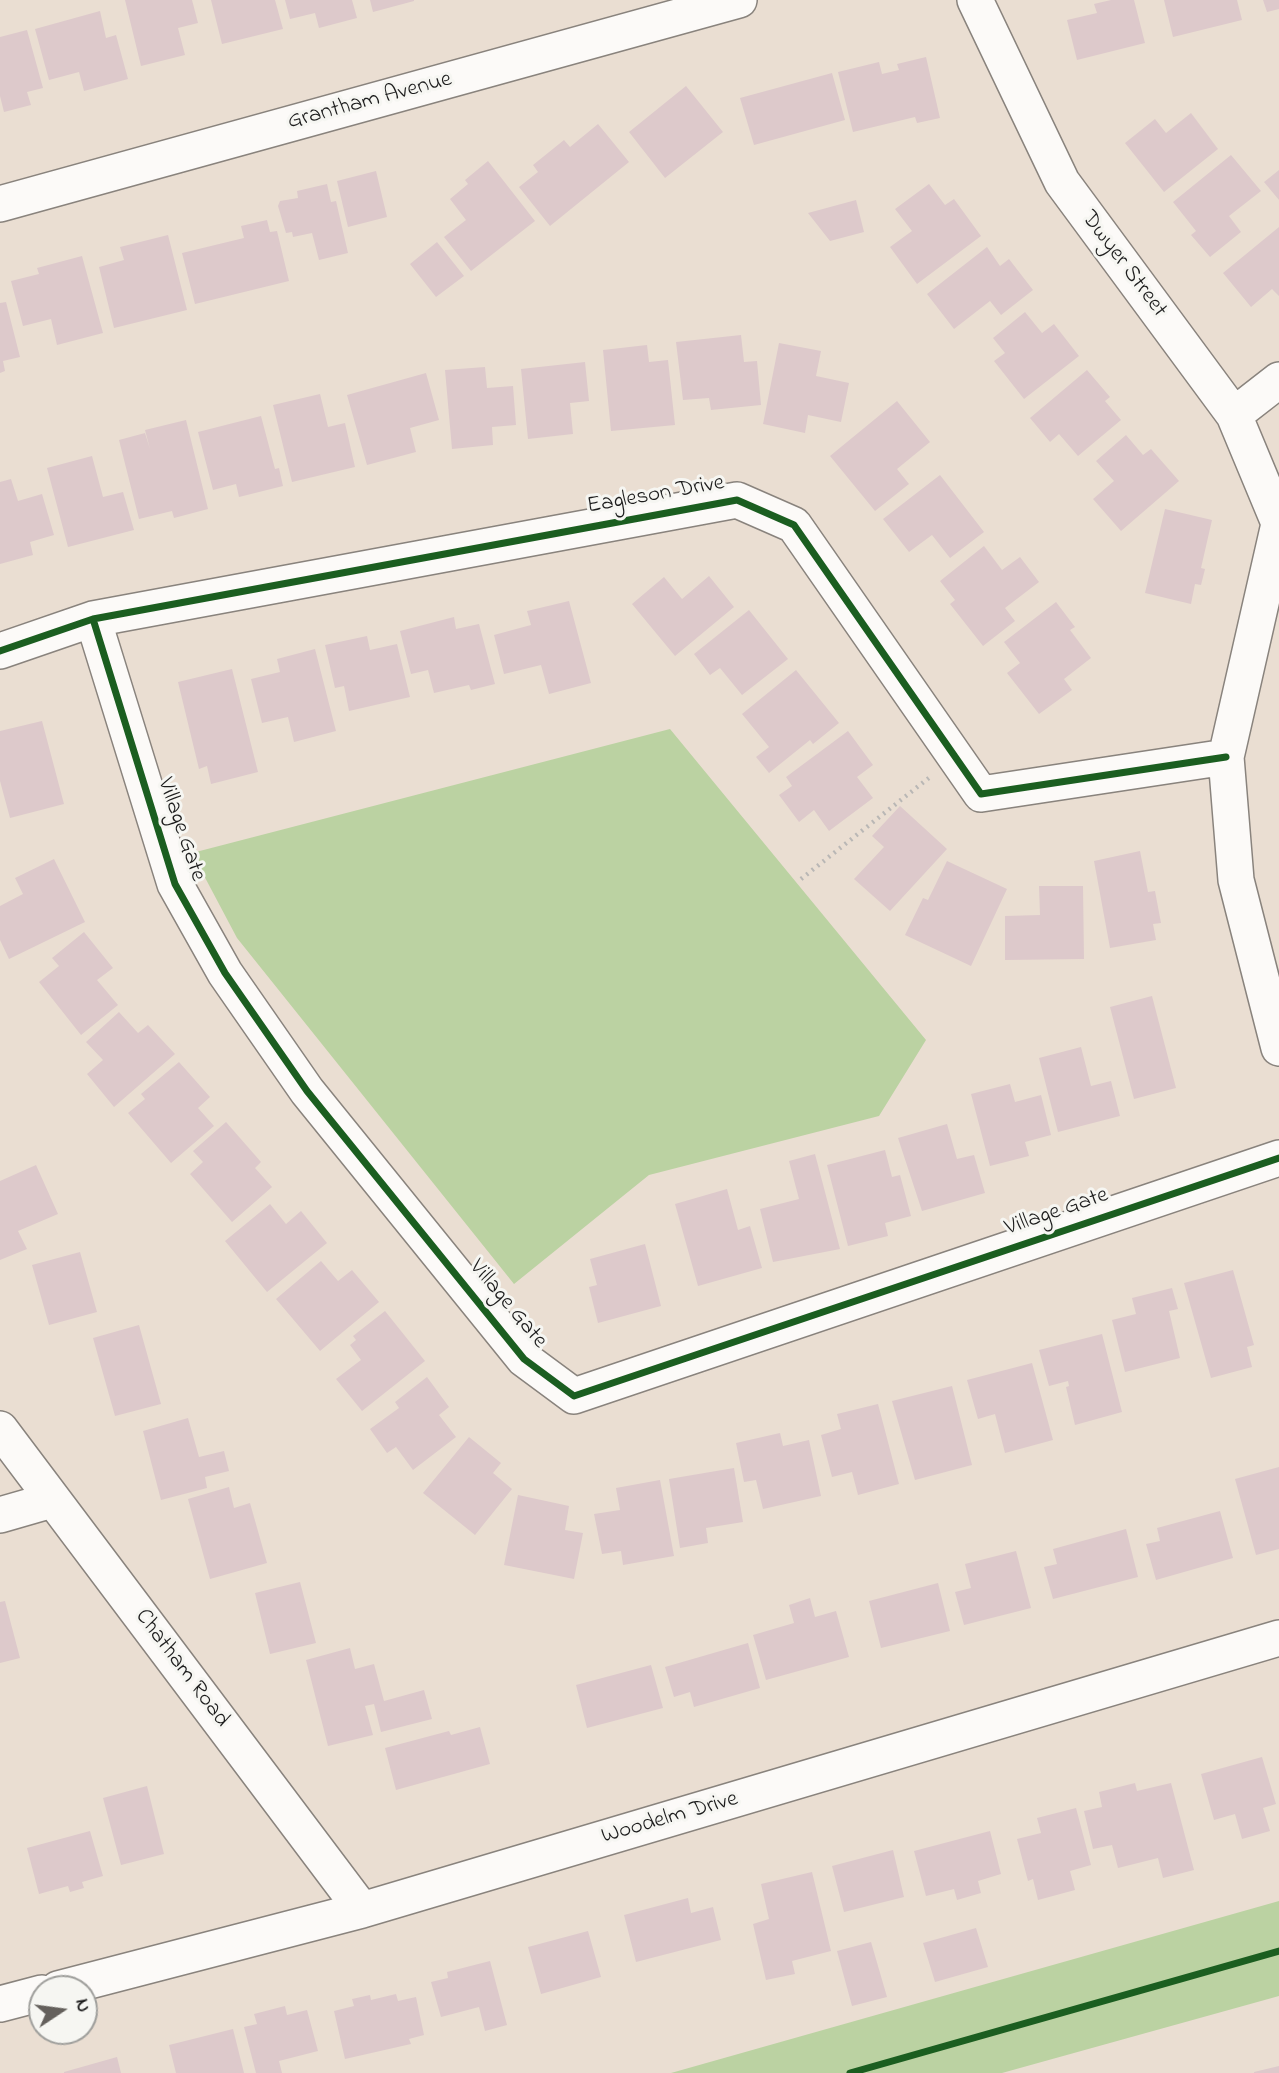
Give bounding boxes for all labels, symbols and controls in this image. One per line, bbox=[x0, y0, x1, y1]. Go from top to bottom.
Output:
street label: Grantham Avenue bbox=[285, 67, 455, 137]
street label: Dwyer Street bbox=[1074, 206, 1172, 324]
street label: Eagleson Drive bbox=[585, 470, 727, 522]
street label: Village Gate bbox=[149, 775, 211, 885]
street label: Village Gate bbox=[1002, 1182, 1112, 1244]
street label: Village Gate bbox=[462, 1255, 552, 1355]
street label: Chatham Road bbox=[128, 1605, 234, 1733]
street label: Woodelm Drive bbox=[599, 1786, 741, 1852]
north arrow bbox=[28, 1975, 98, 2045]
text: N bbox=[67, 1996, 97, 2015]

